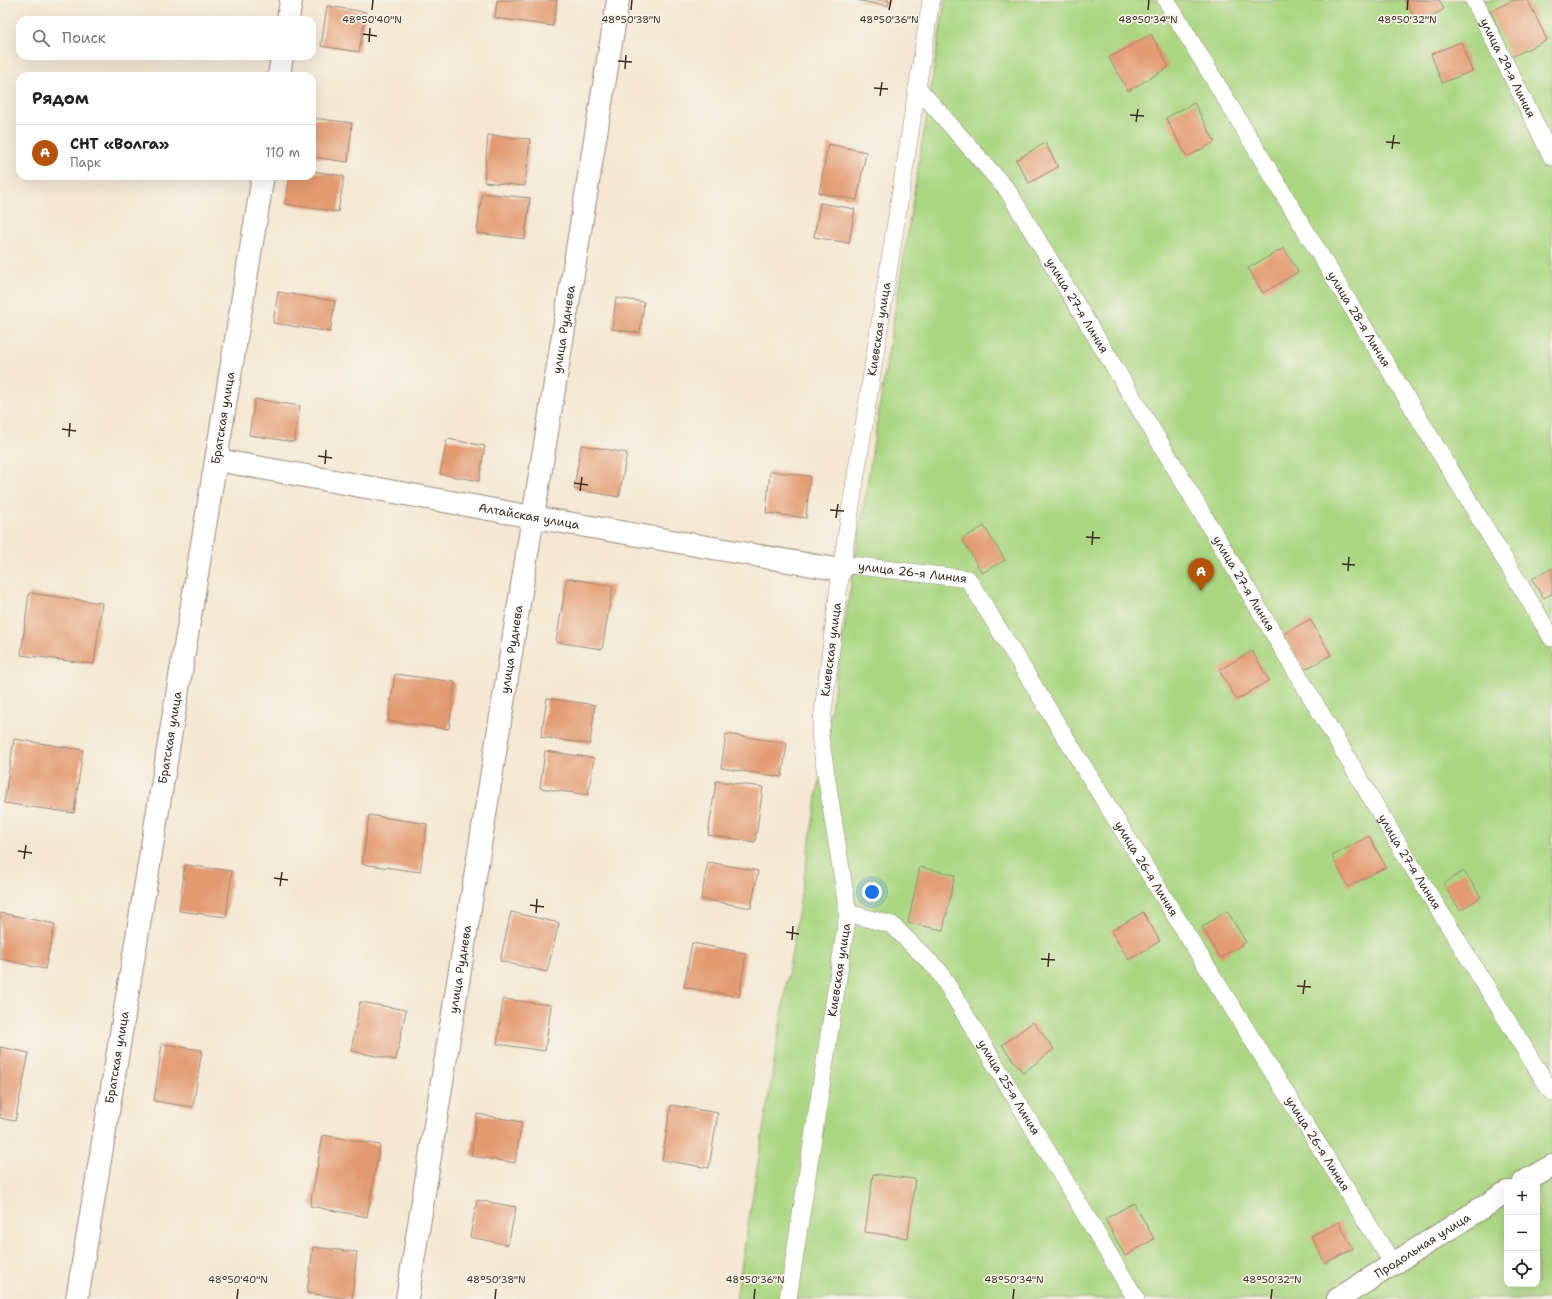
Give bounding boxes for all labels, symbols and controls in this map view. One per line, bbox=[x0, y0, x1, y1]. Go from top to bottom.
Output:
text: 48°50'40"N bbox=[342, 13, 402, 26]
text: 48°50'38"N bbox=[601, 13, 661, 26]
text: 48°50'36"N bbox=[859, 13, 919, 26]
text: 48°50'34"N bbox=[1118, 13, 1178, 26]
text: 48°50'32"N bbox=[1377, 13, 1437, 26]
search box bbox=[16, 16, 316, 60]
street label: улица 29-я Линия bbox=[1476, 16, 1539, 120]
icon: search bbox=[30, 27, 52, 49]
text: Поиск bbox=[62, 28, 106, 48]
text: Рядом bbox=[32, 87, 89, 109]
text: СНТ «Волга» bbox=[70, 134, 169, 154]
text: A bbox=[40, 144, 50, 161]
text: 110 m bbox=[265, 144, 300, 161]
text: Парк bbox=[70, 154, 101, 171]
street label: улица 27-я Линия bbox=[1042, 255, 1112, 356]
street label: улица 28-я Линия bbox=[1324, 268, 1394, 370]
street label: Киевская улица bbox=[864, 281, 894, 377]
street label: улица Руднева bbox=[549, 284, 579, 375]
street label: Братская улица bbox=[207, 370, 239, 466]
street label: Алтайская улица bbox=[477, 499, 581, 533]
street label: улица 27-я Линия bbox=[1209, 533, 1278, 634]
street label: улица 26-я Линия bbox=[857, 558, 968, 587]
pin: A bbox=[1188, 558, 1214, 591]
street label: Киевская улица bbox=[817, 601, 845, 698]
street label: улица Руднева bbox=[497, 604, 527, 695]
street label: Братская улица bbox=[154, 690, 186, 785]
street label: улица 27-я Линия bbox=[1375, 811, 1445, 912]
street label: улица 26-я Линия bbox=[1111, 818, 1182, 919]
your location bbox=[862, 882, 882, 902]
street label: Киевская улица bbox=[824, 921, 854, 1018]
street label: улица Руднева bbox=[445, 923, 475, 1015]
street label: Братская улица bbox=[101, 1009, 133, 1105]
street label: улица 25-я Линия bbox=[974, 1037, 1044, 1138]
street label: улица 26-я Линия bbox=[1282, 1093, 1353, 1194]
map controls bbox=[1504, 1179, 1540, 1287]
button: + bbox=[1504, 1179, 1540, 1215]
street label: Продольная улица bbox=[1372, 1209, 1474, 1282]
button: − bbox=[1504, 1215, 1540, 1251]
button: locate bbox=[1504, 1251, 1540, 1287]
text: 48°50'40"N bbox=[208, 1273, 268, 1286]
text: 48°50'38"N bbox=[466, 1273, 526, 1286]
text: 48°50'36"N bbox=[725, 1273, 785, 1286]
text: 48°50'34"N bbox=[984, 1273, 1044, 1286]
text: 48°50'32"N bbox=[1242, 1273, 1302, 1286]

